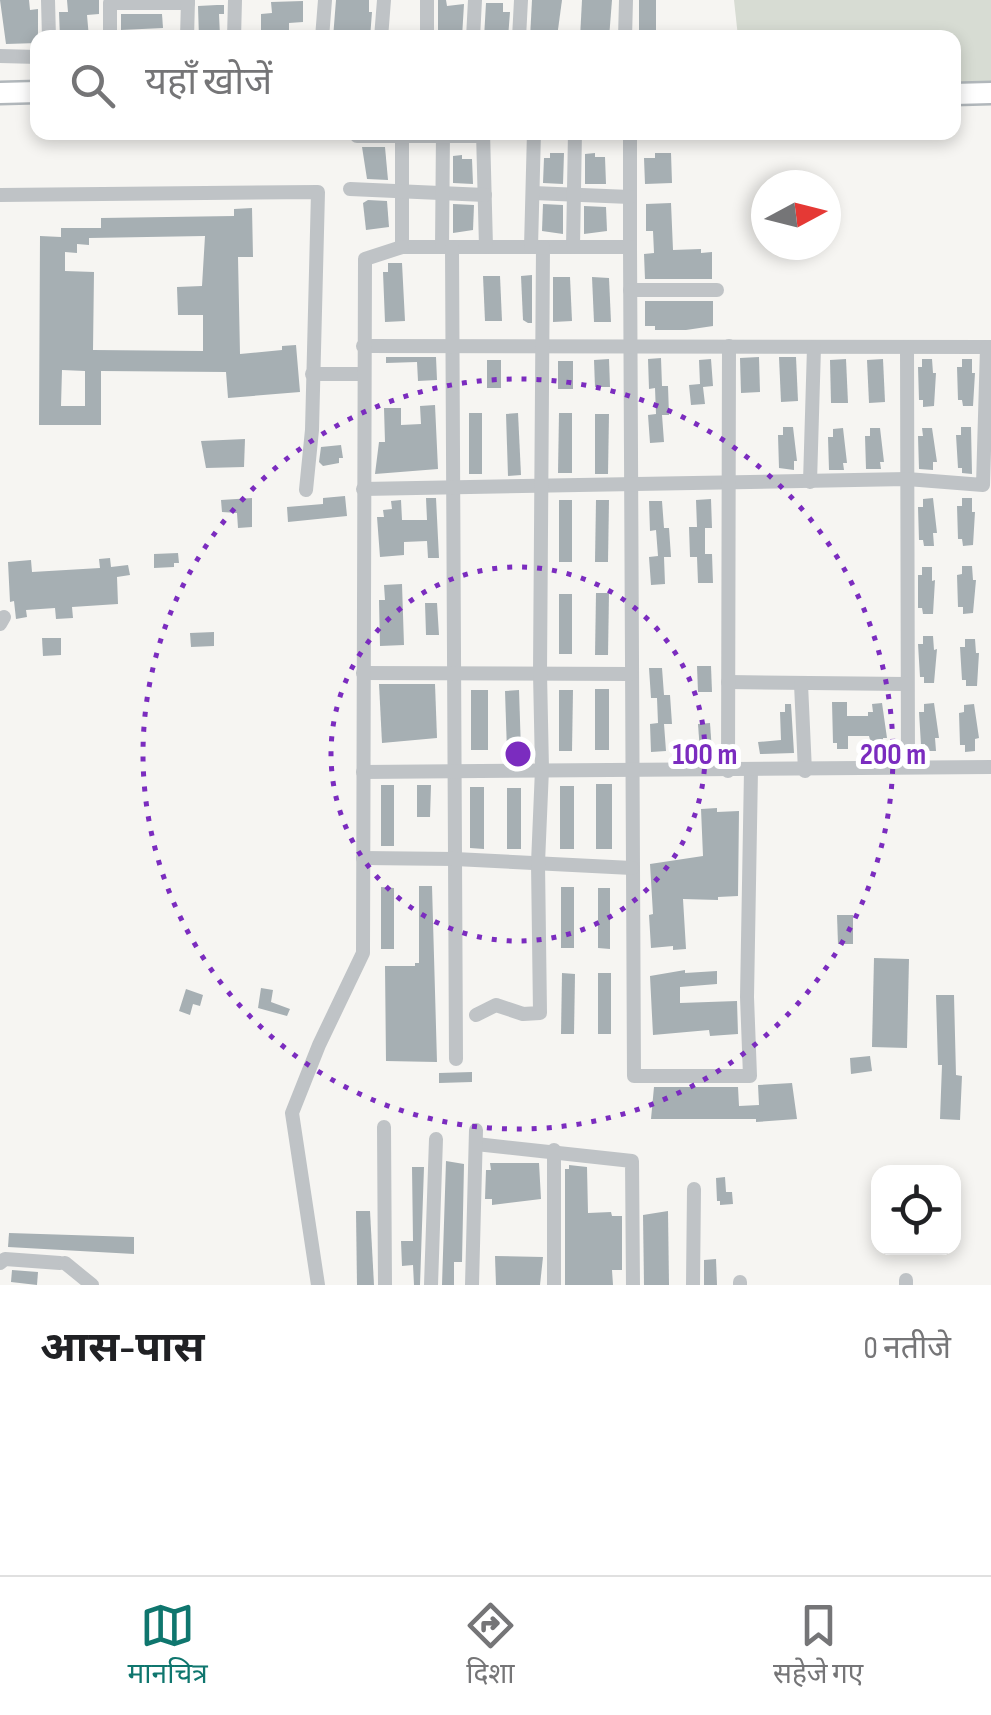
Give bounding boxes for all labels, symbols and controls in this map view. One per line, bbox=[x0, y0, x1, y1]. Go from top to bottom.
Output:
search box bbox=[30, 30, 961, 140]
icon: search bbox=[65, 58, 120, 113]
text: यहाँ खोजें bbox=[145, 60, 272, 105]
north arrow bbox=[751, 170, 841, 260]
centre of rings bbox=[500, 736, 536, 772]
text: 100 m bbox=[673, 737, 737, 773]
text: 200 m bbox=[860, 737, 926, 773]
map controls bbox=[871, 1165, 961, 1255]
button: locate bbox=[871, 1165, 961, 1255]
text: आस-पास bbox=[40, 1323, 204, 1374]
text: 0 नतीजे bbox=[864, 1329, 951, 1368]
tab: मानचित्र bbox=[128, 1598, 208, 1694]
tab: दिशा bbox=[463, 1598, 518, 1694]
tab: सहेजे गए bbox=[773, 1598, 863, 1694]

